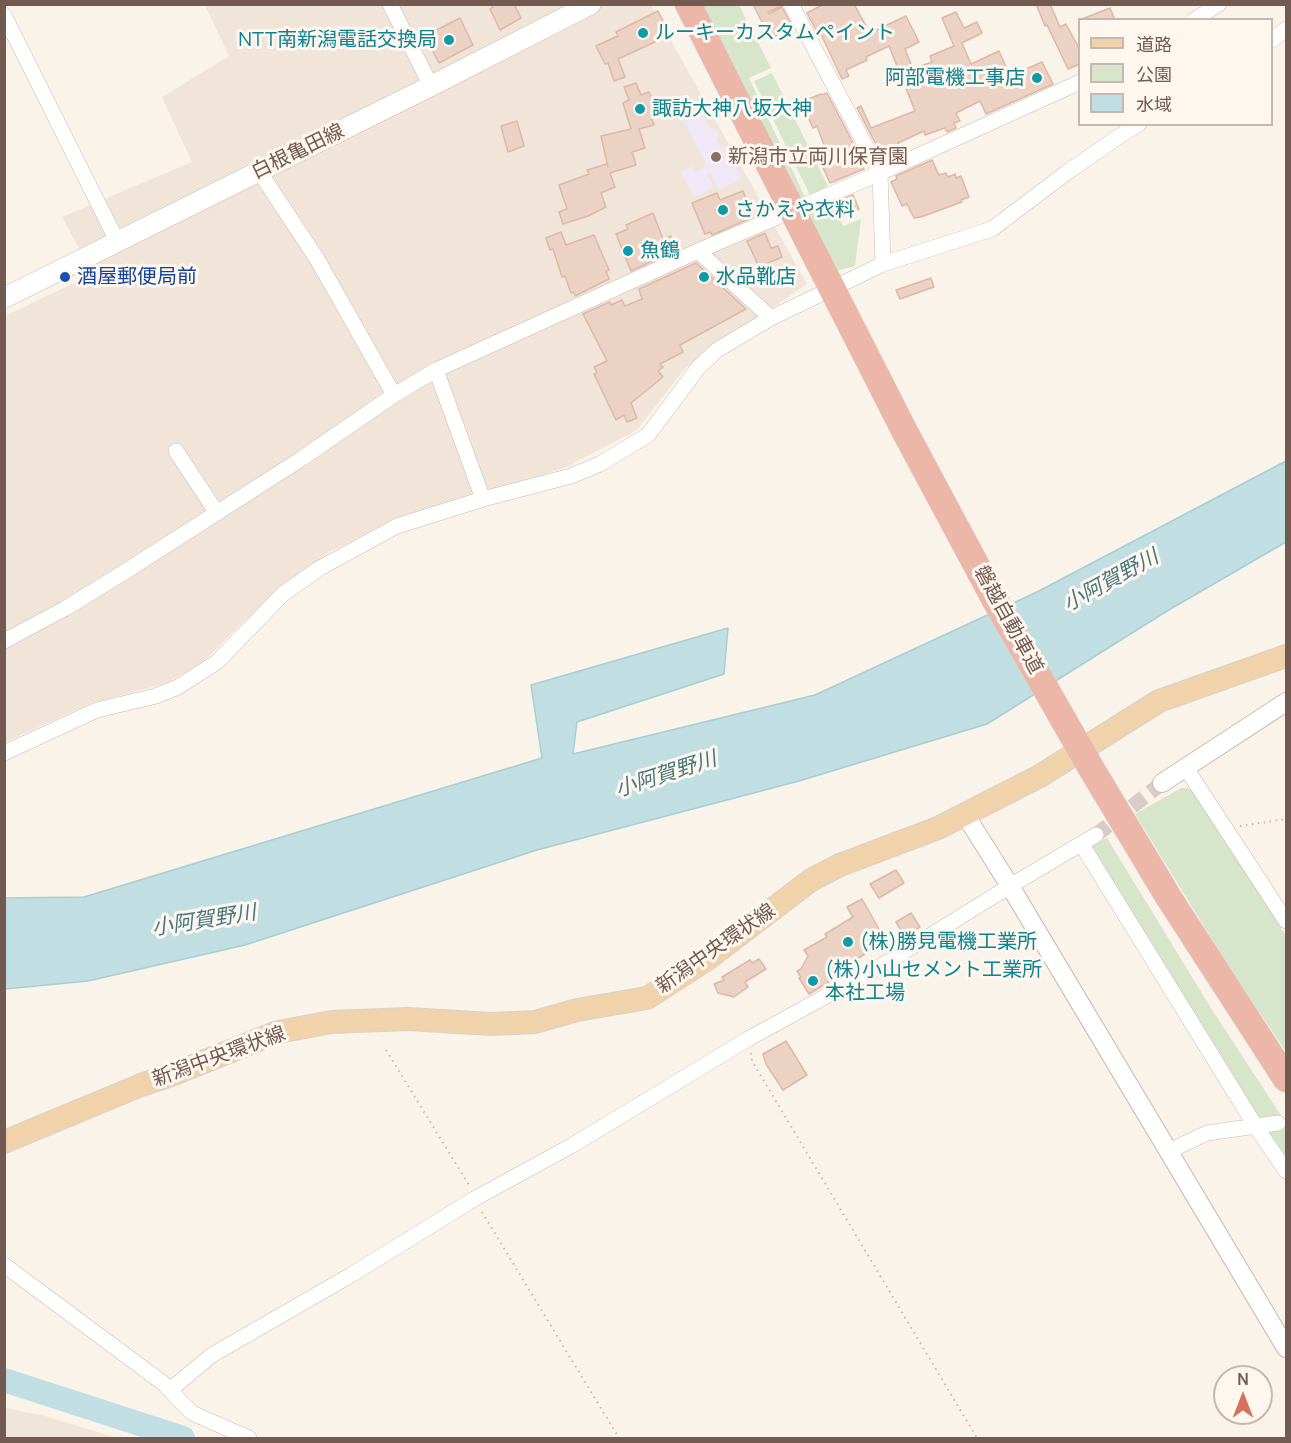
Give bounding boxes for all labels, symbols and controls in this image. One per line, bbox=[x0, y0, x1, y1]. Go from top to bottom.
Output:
legend bbox=[1078, 18, 1273, 126]
place label: ルーキーカスタムペイント bbox=[655, 21, 895, 45]
marker: ルーキーカスタムペイント bbox=[636, 26, 650, 40]
place label: NTT南新潟電話交換局 bbox=[238, 28, 437, 52]
text: 道路 bbox=[1136, 32, 1172, 56]
marker: NTT南新潟電話交換局 bbox=[442, 33, 456, 47]
text: 公園 bbox=[1136, 62, 1172, 86]
place label: 阿部電機工事店 bbox=[885, 66, 1025, 90]
marker: 阿部電機工事店 bbox=[1030, 71, 1044, 85]
text: 水域 bbox=[1136, 92, 1172, 116]
place label: 諏訪大神八坂大神 bbox=[652, 97, 812, 121]
marker: 諏訪大神八坂大神 bbox=[633, 102, 647, 116]
street label: 白根亀田線 bbox=[248, 119, 348, 185]
place label: 新潟市立両川保育園 bbox=[728, 145, 908, 169]
marker: 新潟市立両川保育園 bbox=[709, 150, 723, 164]
place label: さかえや衣料 bbox=[735, 198, 855, 222]
marker: さかえや衣料 bbox=[716, 203, 730, 217]
place label: 魚鶴 bbox=[640, 239, 680, 263]
marker: 魚鶴 bbox=[621, 244, 635, 258]
place label: 酒屋郵便局前 bbox=[77, 265, 197, 289]
place label: 水品靴店 bbox=[716, 265, 796, 289]
marker: 酒屋郵便局前 bbox=[58, 270, 72, 284]
marker: 水品靴店 bbox=[697, 270, 711, 284]
water label: 小阿賀野川 bbox=[1059, 545, 1163, 617]
street label: 磐越自動車道 bbox=[968, 562, 1048, 678]
water label: 小阿賀野川 bbox=[612, 747, 720, 803]
street label: 新潟中央環状線 bbox=[652, 899, 780, 999]
water label: 小阿賀野川 bbox=[150, 900, 258, 942]
place label: (株)勝見電機工業所 bbox=[860, 930, 1037, 954]
marker: (株)勝見電機工業所 bbox=[841, 935, 855, 949]
place label: (株)小山セメント工業所 本社工場 bbox=[825, 958, 1042, 1005]
marker: (株)小山セメント工業所 本社工場 bbox=[806, 974, 820, 988]
street label: 新潟中央環状線 bbox=[149, 1022, 289, 1092]
north arrow bbox=[1213, 1365, 1273, 1425]
text: N bbox=[1237, 1368, 1249, 1390]

